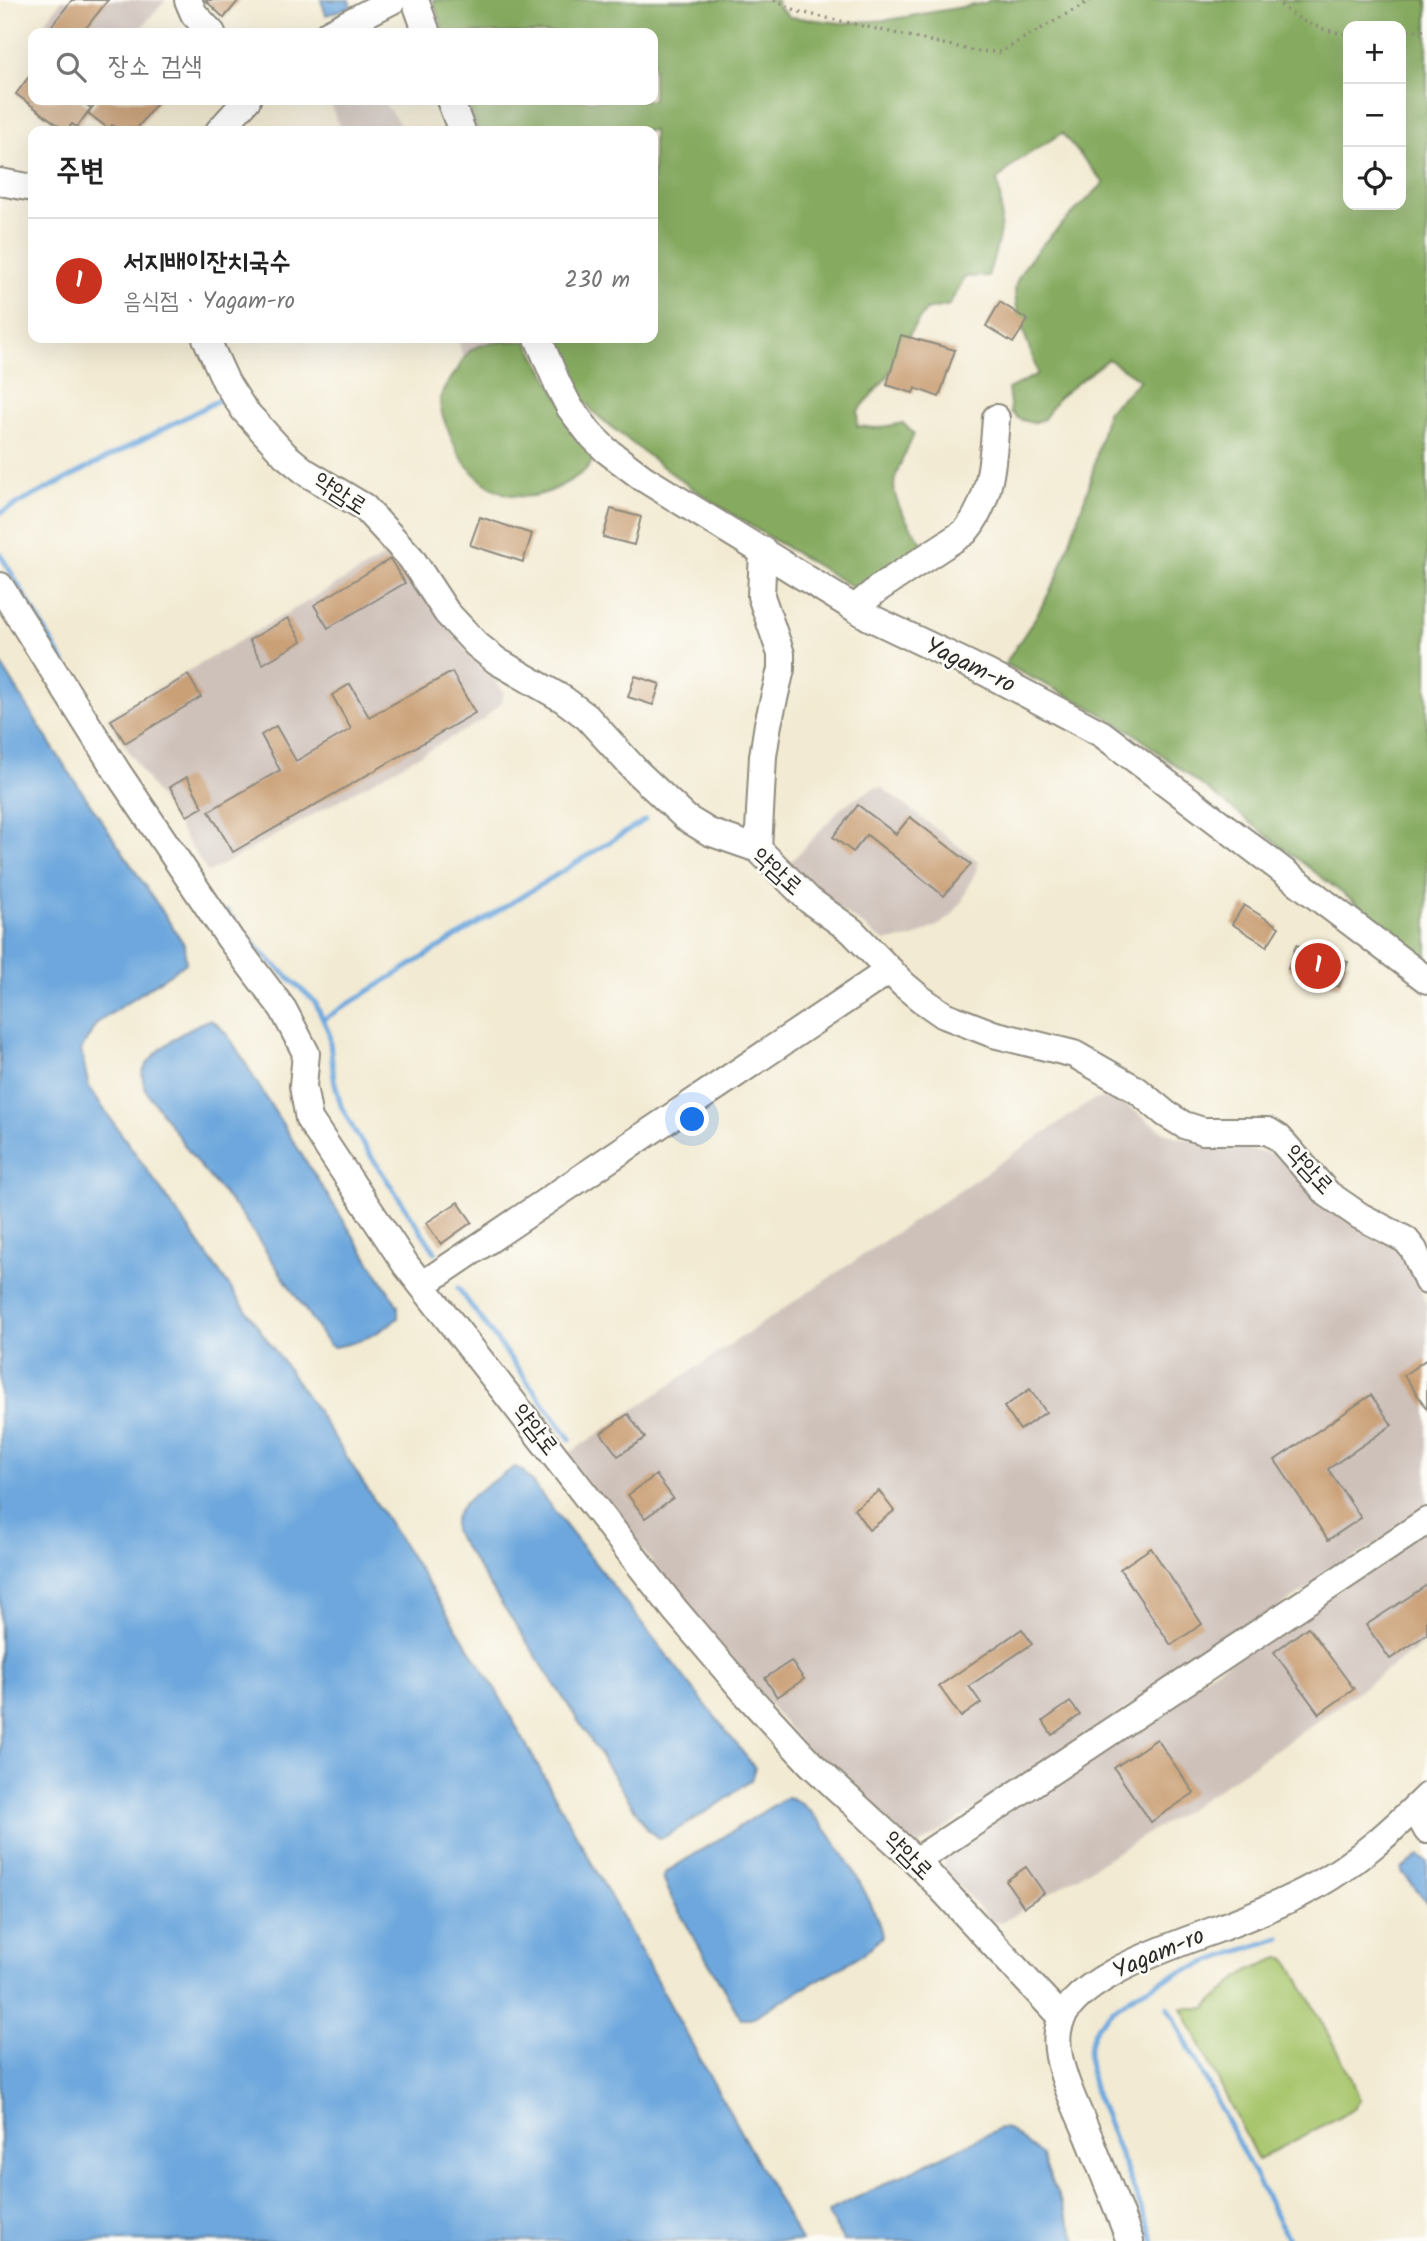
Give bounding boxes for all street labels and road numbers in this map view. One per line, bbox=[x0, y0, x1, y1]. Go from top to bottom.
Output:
street label: 약암로 bbox=[305, 462, 375, 526]
street label: Yagam-ro bbox=[918, 627, 1022, 705]
street label: 약암로 bbox=[742, 838, 812, 906]
street label: 약암로 bbox=[1275, 1136, 1343, 1204]
street label: 약암로 bbox=[502, 1395, 568, 1465]
street label: 약암로 bbox=[874, 1822, 942, 1890]
street label: Yagam-ro bbox=[1107, 1917, 1211, 1991]

